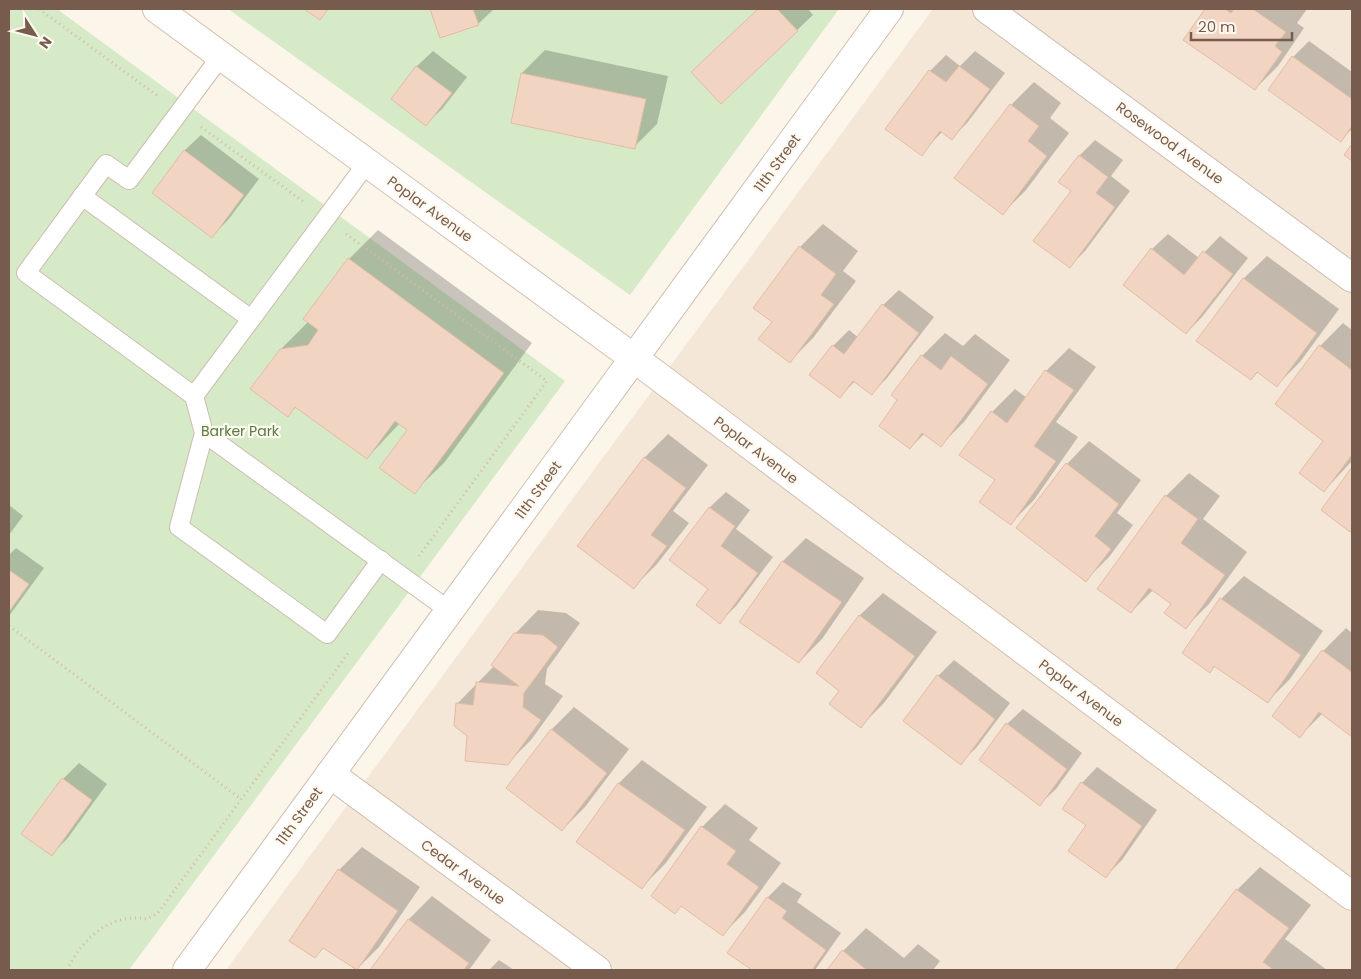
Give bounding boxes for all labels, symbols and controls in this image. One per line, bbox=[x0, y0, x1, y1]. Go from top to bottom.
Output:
north arrow bbox=[10, 10, 60, 60]
scale bar bbox=[1191, 10, 1292, 42]
text: 20 m bbox=[1198, 16, 1236, 37]
text: N bbox=[34, 33, 57, 53]
street label: Rosewood Avenue bbox=[1112, 97, 1228, 189]
street label: 11th Street bbox=[749, 130, 805, 196]
street label: Poplar Avenue bbox=[383, 171, 477, 247]
street label: Poplar Avenue bbox=[710, 412, 803, 489]
park label: Barker Park bbox=[201, 421, 280, 441]
street label: 11th Street bbox=[510, 457, 566, 523]
street label: Poplar Avenue bbox=[1035, 655, 1128, 732]
street label: 11th Street bbox=[271, 783, 327, 849]
street label: Cedar Avenue bbox=[417, 835, 510, 910]

